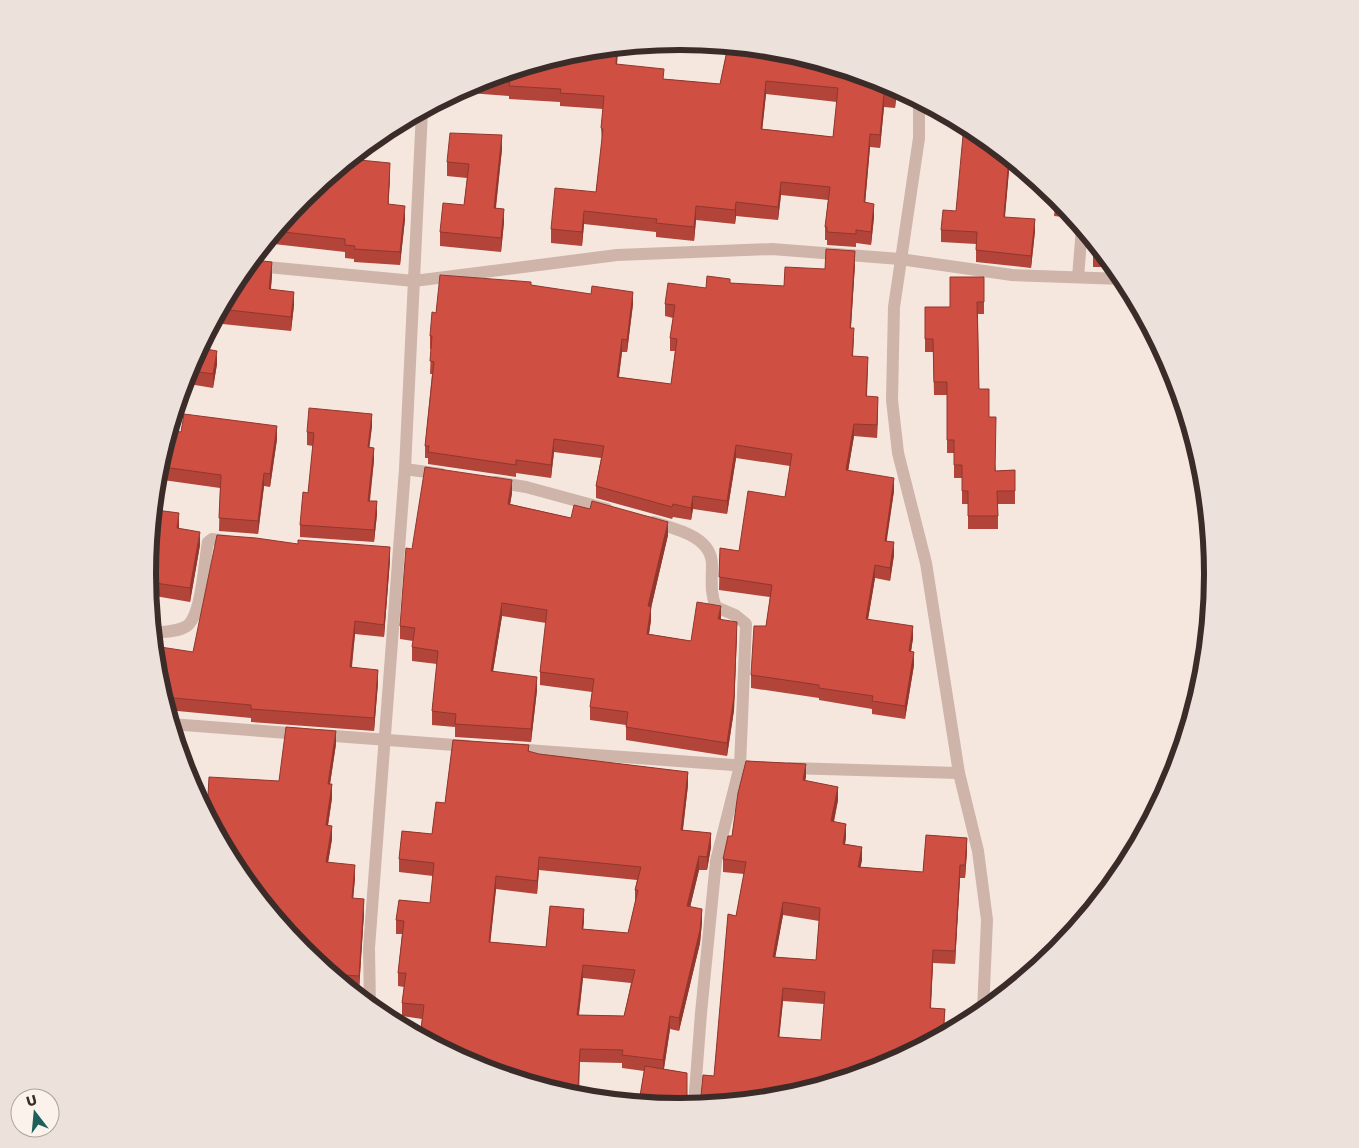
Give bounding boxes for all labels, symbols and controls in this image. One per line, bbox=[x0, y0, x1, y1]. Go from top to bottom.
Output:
north arrow bbox=[10, 1088, 60, 1138]
text: U bbox=[24, 1090, 39, 1110]

